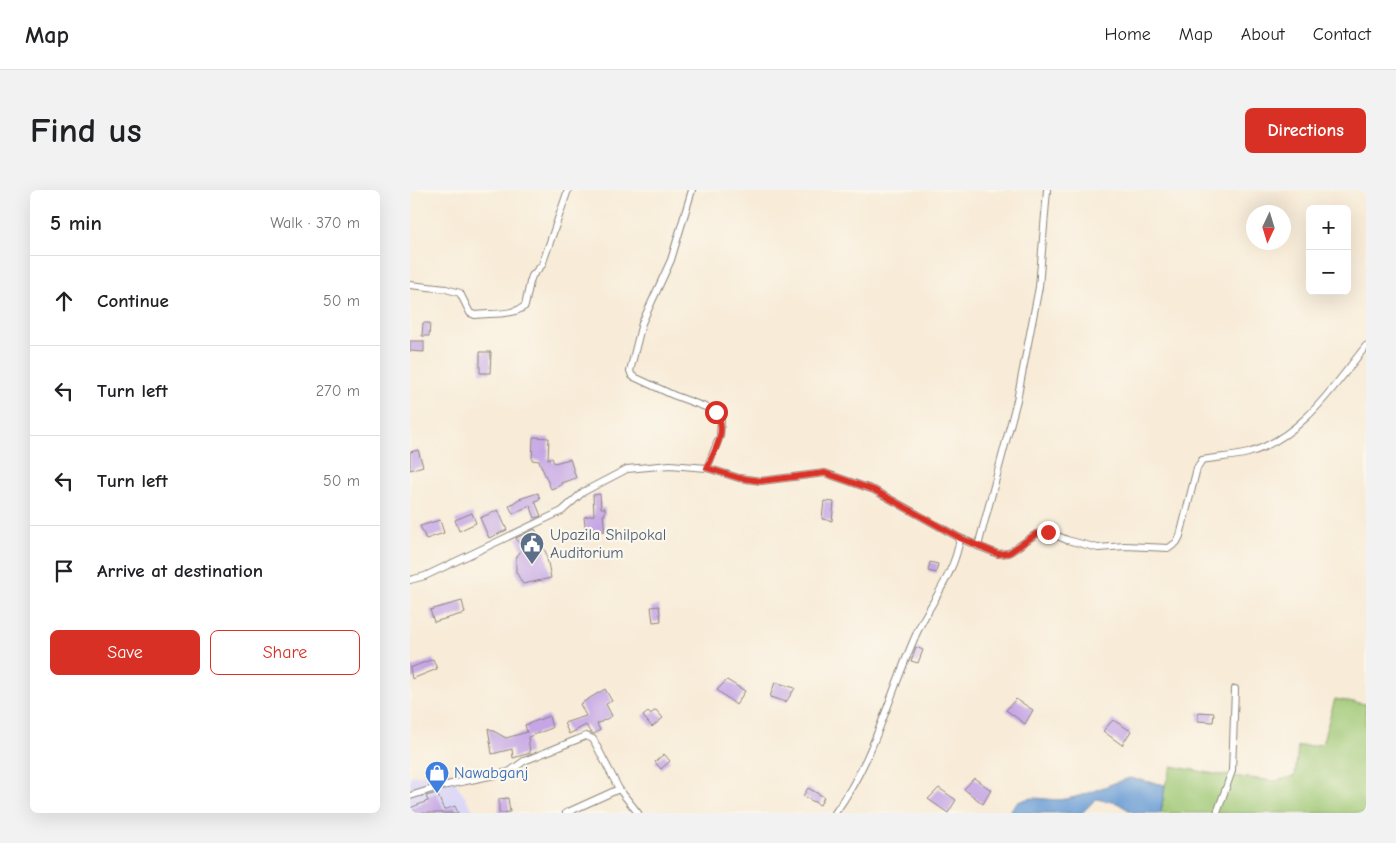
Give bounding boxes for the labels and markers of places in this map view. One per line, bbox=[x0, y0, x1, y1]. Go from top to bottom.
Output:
place label: Upazila Shilpokal Auditorium bbox=[550, 526, 666, 562]
public building icon: Upazila Shilpokal Auditorium bbox=[519, 531, 545, 565]
shop icon: Nawabganj bbox=[424, 760, 450, 794]
place label: Nawabganj bbox=[454, 764, 528, 782]

